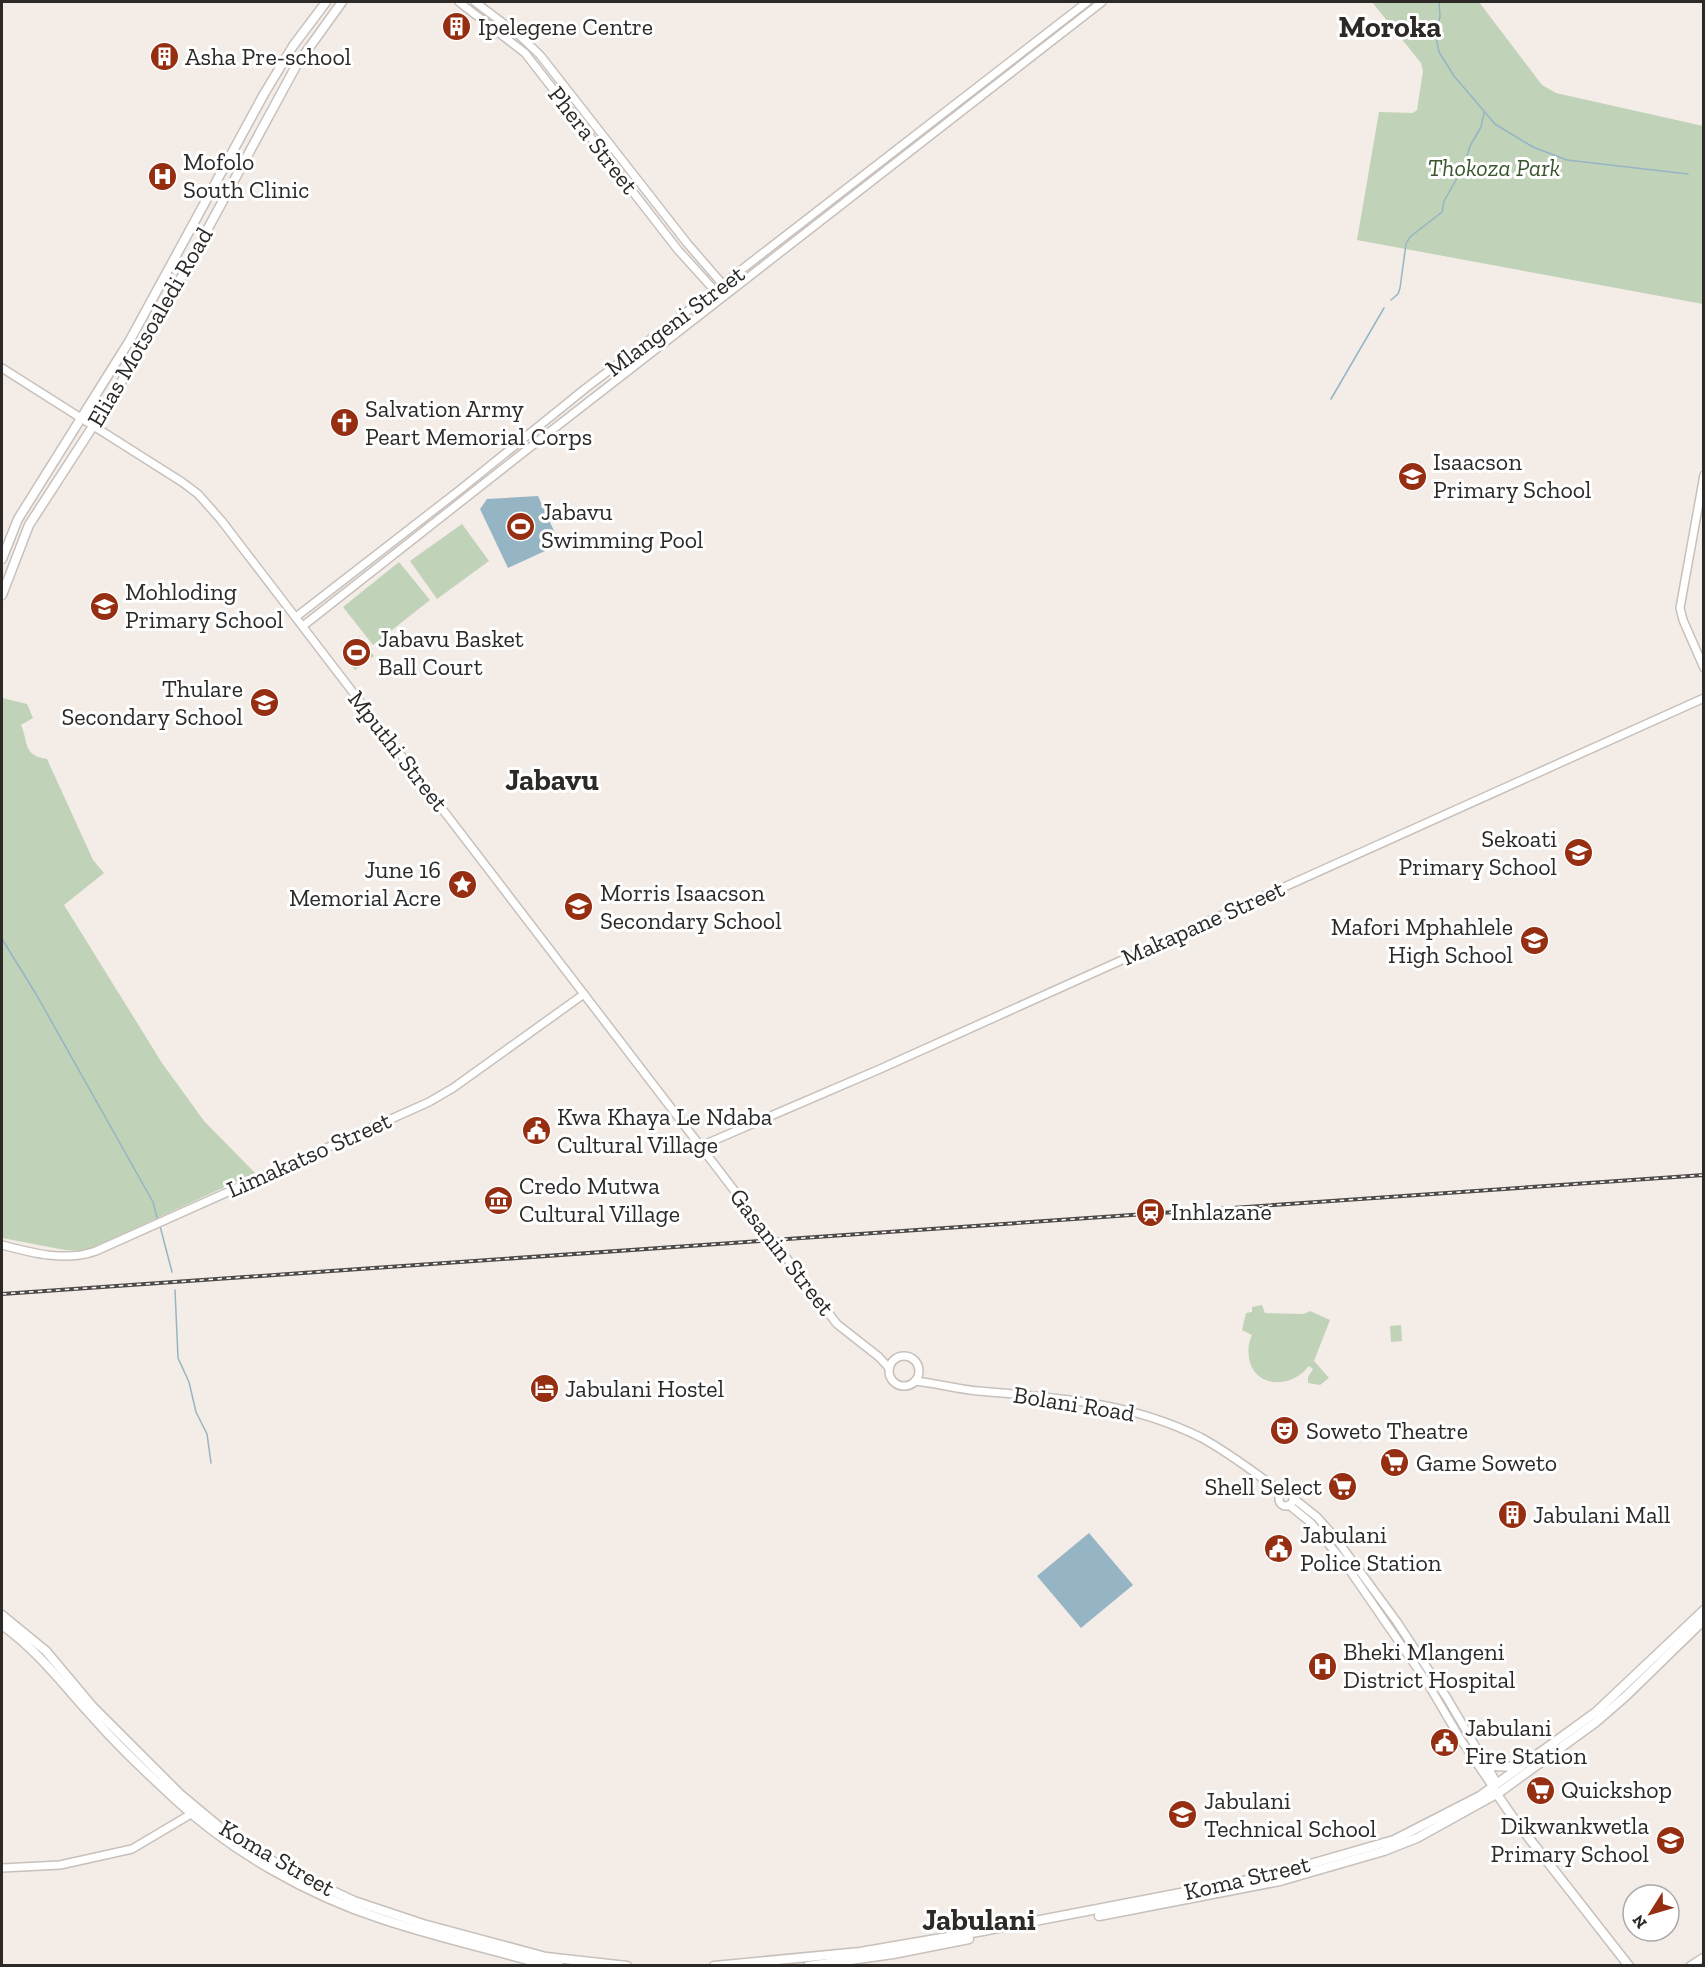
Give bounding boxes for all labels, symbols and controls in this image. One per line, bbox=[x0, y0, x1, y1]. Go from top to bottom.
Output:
district label: Moroka bbox=[1339, 9, 1441, 45]
building icon: Ipelegene Centre bbox=[441, 11, 473, 43]
place label: Ipelegene Centre bbox=[478, 12, 653, 41]
building icon: Asha Pre-school bbox=[148, 41, 180, 73]
place label: Asha Pre-school bbox=[185, 42, 351, 71]
street label: Phera Street bbox=[542, 80, 645, 199]
place label: Mofolo South Clinic bbox=[183, 147, 309, 204]
park label: Thokoza Park bbox=[1428, 153, 1560, 182]
hospital icon: Mofolo South Clinic bbox=[146, 160, 178, 192]
street label: Elias Motsoaledi Road bbox=[81, 222, 219, 432]
street label: Mlangeni Street bbox=[599, 259, 750, 382]
place label: Salvation Army Peart Memorial Corps bbox=[365, 394, 592, 451]
church icon: Salvation Army Peart Memorial Corps bbox=[328, 407, 360, 439]
place label: Isaacson Primary School bbox=[1433, 447, 1591, 504]
school or university icon: Isaacson Primary School bbox=[1396, 460, 1428, 492]
place label: Jabavu Swimming Pool bbox=[541, 497, 704, 554]
sports icon: Jabavu Swimming Pool bbox=[504, 510, 536, 542]
place label: Mohloding Primary School bbox=[125, 577, 283, 634]
school or university icon: Mohloding Primary School bbox=[88, 590, 120, 622]
place label: Jabavu Basket Ball Court bbox=[378, 624, 524, 681]
sports icon: Jabavu Basket Ball Court bbox=[341, 637, 373, 669]
place label: Thulare Secondary School bbox=[61, 674, 243, 731]
street label: Mputhi Street bbox=[342, 685, 455, 817]
school or university icon: Thulare Secondary School bbox=[248, 687, 280, 719]
district label: Jabavu bbox=[505, 762, 599, 798]
place label: Sekoati Primary School bbox=[1399, 824, 1557, 881]
school or university icon: Sekoati Primary School bbox=[1562, 837, 1594, 869]
place label: June 16 Memorial Acre bbox=[289, 855, 441, 912]
place icon: June 16 Memorial Acre bbox=[446, 868, 478, 900]
street label: Makapane Street bbox=[1117, 874, 1289, 971]
place label: Morris Isaacson Secondary School bbox=[600, 878, 782, 935]
school or university icon: Morris Isaacson Secondary School bbox=[563, 891, 595, 923]
place label: Mafori Mphahlele High School bbox=[1331, 912, 1513, 969]
school or university icon: Mafori Mphahlele High School bbox=[1518, 925, 1550, 957]
place label: Kwa Khaya Le Ndaba Cultural Village bbox=[557, 1102, 773, 1159]
street label: Limakatso Street bbox=[222, 1105, 395, 1204]
public building icon: Kwa Khaya Le Ndaba Cultural Village bbox=[520, 1115, 552, 1147]
place label: Credo Mutwa Cultural Village bbox=[519, 1171, 680, 1228]
street label: Gasanin Street bbox=[724, 1182, 841, 1321]
museum icon: Credo Mutwa Cultural Village bbox=[482, 1184, 514, 1216]
station icon: Inhlazane bbox=[1134, 1196, 1166, 1228]
place label: Inhlazane bbox=[1171, 1197, 1272, 1226]
hotel icon: Jabulani Hostel bbox=[528, 1373, 560, 1405]
place label: Jabulani Hostel bbox=[565, 1374, 724, 1403]
street label: Bolani Road bbox=[1011, 1380, 1137, 1427]
theatre icon: Soweto Theatre bbox=[1269, 1415, 1301, 1447]
place label: Soweto Theatre bbox=[1306, 1416, 1468, 1445]
supermarket icon: Game Soweto bbox=[1379, 1447, 1411, 1479]
place label: Game Soweto bbox=[1416, 1448, 1557, 1477]
supermarket icon: Shell Select bbox=[1327, 1471, 1359, 1503]
place label: Shell Select bbox=[1205, 1472, 1322, 1501]
building icon: Jabulani Mall bbox=[1496, 1499, 1528, 1531]
place label: Jabulani Mall bbox=[1533, 1500, 1670, 1529]
place label: Jabulani Police Station bbox=[1300, 1520, 1442, 1577]
public building icon: Jabulani Police Station bbox=[1263, 1533, 1295, 1565]
place label: Bheki Mlangeni District Hospital bbox=[1343, 1637, 1516, 1694]
hospital icon: Bheki Mlangeni District Hospital bbox=[1306, 1650, 1338, 1682]
place label: Jabulani Fire Station bbox=[1465, 1713, 1587, 1770]
public building icon: Jabulani Fire Station bbox=[1428, 1726, 1460, 1758]
supermarket icon: Quickshop bbox=[1524, 1774, 1556, 1806]
place label: Quickshop bbox=[1561, 1775, 1672, 1804]
place label: Jabulani Technical School bbox=[1204, 1786, 1376, 1843]
school or university icon: Jabulani Technical School bbox=[1167, 1799, 1199, 1831]
place label: Dikwankwetla Primary School bbox=[1491, 1811, 1649, 1868]
street label: Koma Street bbox=[214, 1813, 340, 1902]
school or university icon: Dikwankwetla Primary School bbox=[1654, 1824, 1686, 1856]
street label: Koma Street bbox=[1181, 1849, 1313, 1906]
north arrow bbox=[1621, 1883, 1681, 1943]
district label: Jabulani bbox=[922, 1902, 1036, 1938]
text: N bbox=[1628, 1911, 1651, 1932]

